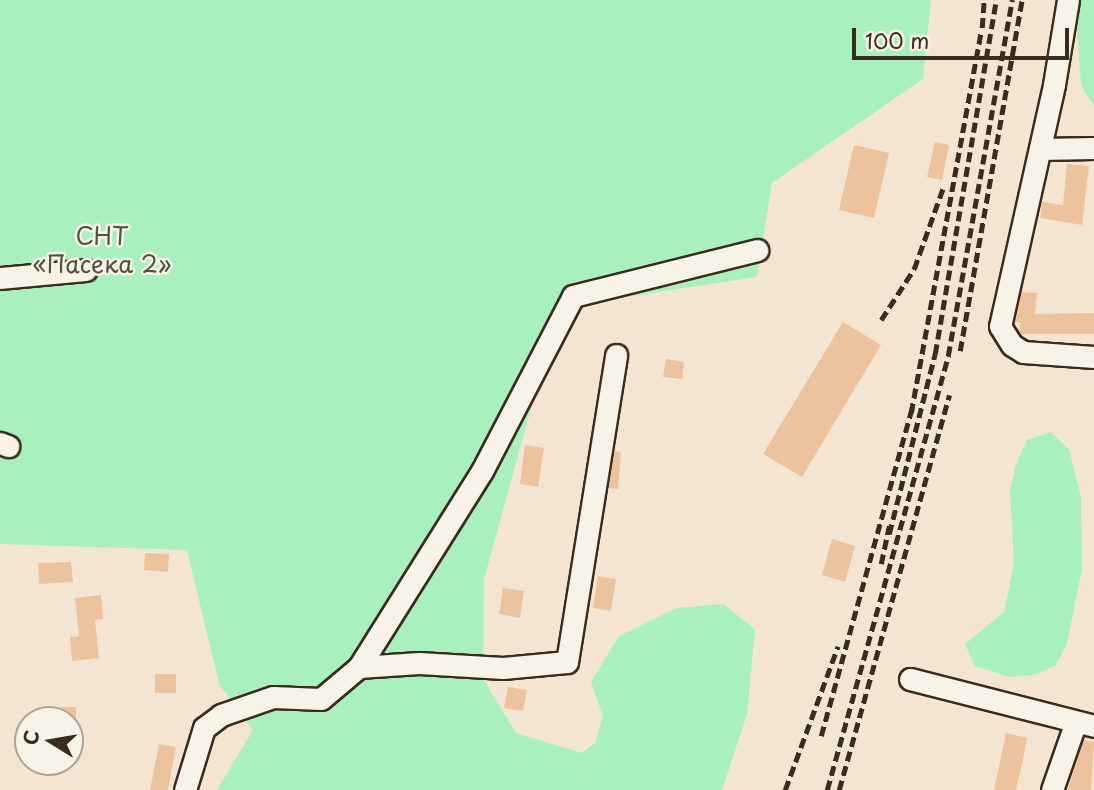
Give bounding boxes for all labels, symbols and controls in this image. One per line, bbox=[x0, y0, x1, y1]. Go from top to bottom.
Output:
scale bar bbox=[856, 14, 1073, 58]
text: 100 m bbox=[865, 24, 929, 56]
park label: СНТ «Пасека 2» bbox=[33, 222, 171, 278]
north arrow bbox=[14, 706, 84, 776]
text: С bbox=[15, 728, 45, 747]

